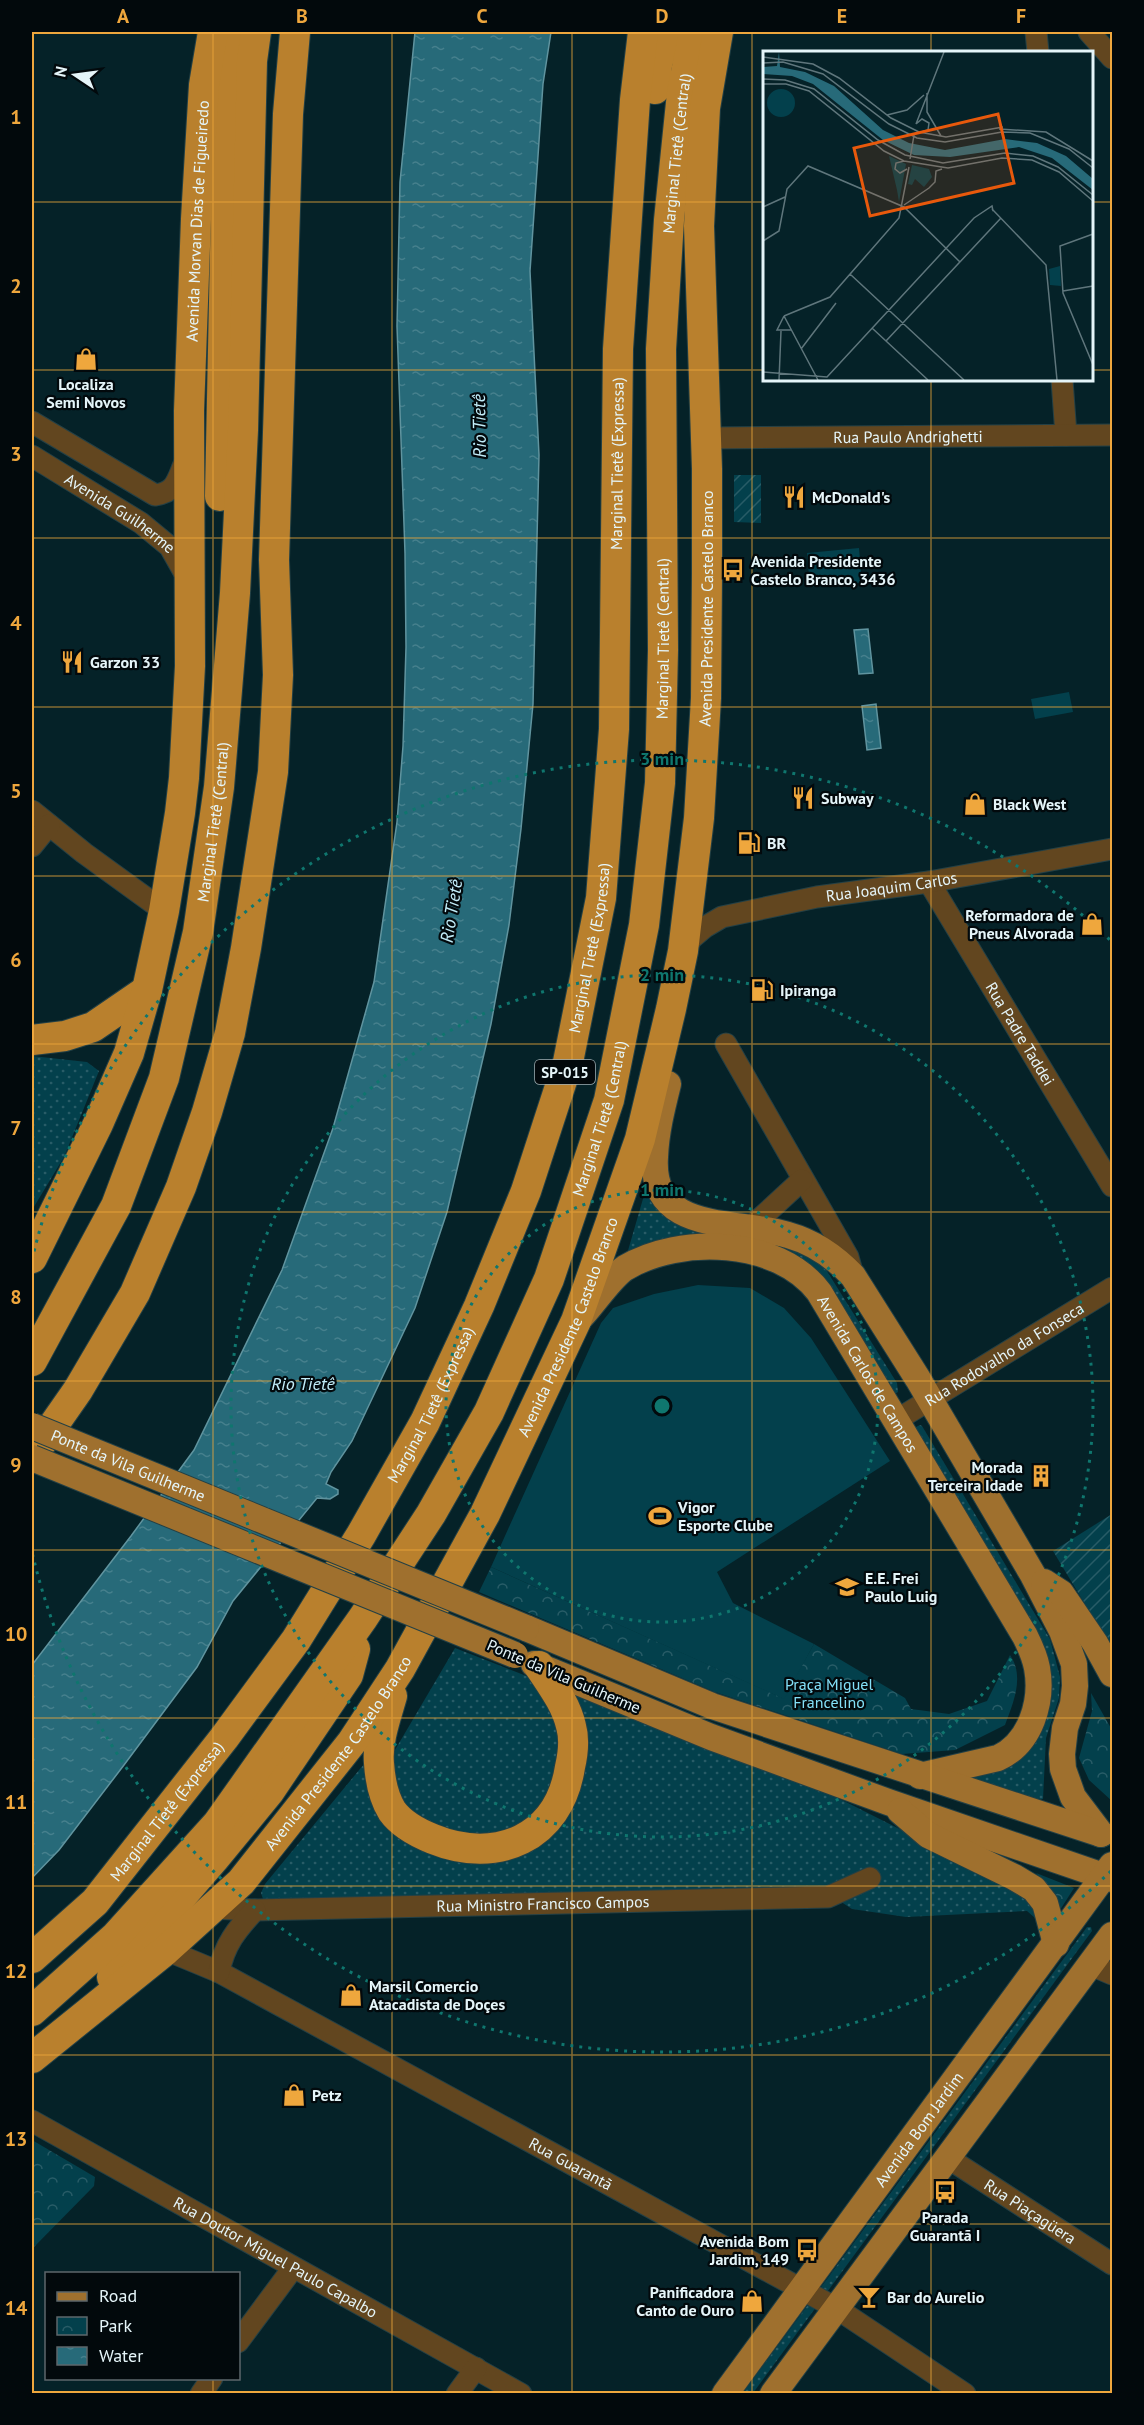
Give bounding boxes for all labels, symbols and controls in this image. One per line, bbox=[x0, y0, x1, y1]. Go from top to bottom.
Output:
text: A bbox=[117, 3, 130, 29]
text: B bbox=[296, 3, 308, 29]
text: C bbox=[476, 3, 488, 29]
text: D bbox=[656, 3, 669, 29]
text: E bbox=[837, 3, 847, 29]
text: F bbox=[1016, 3, 1026, 29]
north arrow bbox=[45, 45, 105, 105]
inset map bbox=[763, 51, 1093, 381]
text: N bbox=[49, 64, 71, 79]
street label: Marginal Tietê (Central) bbox=[658, 71, 696, 234]
street label: Avenida Morvan Dias de Figueiredo bbox=[182, 100, 213, 342]
text: 1 bbox=[10, 104, 22, 130]
text: 2 bbox=[10, 273, 22, 299]
shop icon: Localiza Semi Novos bbox=[73, 346, 99, 372]
place label: Localiza Semi Novos bbox=[46, 374, 126, 412]
street label: Marginal Tietê (Expressa) bbox=[606, 377, 628, 550]
water label: Rio Tietê bbox=[467, 393, 491, 458]
street label: Rua Paulo Andrighetti bbox=[833, 426, 983, 447]
text: 3 bbox=[10, 441, 22, 467]
street label: Avenida Guilherme bbox=[61, 469, 180, 557]
restaurant icon: McDonald's bbox=[781, 484, 807, 510]
place label: McDonald's bbox=[812, 487, 891, 507]
street label: Avenida Presidente Castelo Branco bbox=[694, 490, 717, 727]
place label: Avenida Presidente Castelo Branco, 3436 bbox=[751, 551, 896, 589]
bus stop icon: Avenida Presidente Castelo Branco, 3436 bbox=[720, 557, 746, 583]
street label: Marginal Tietê (Central) bbox=[651, 558, 673, 719]
text: 4 bbox=[10, 610, 22, 636]
restaurant icon: Garzon 33 bbox=[59, 649, 85, 675]
place label: Garzon 33 bbox=[90, 652, 160, 672]
street label: Marginal Tietê (Central) bbox=[192, 741, 233, 903]
text: 3 min bbox=[640, 747, 684, 770]
text: 5 bbox=[10, 778, 22, 804]
restaurant icon: Subway bbox=[790, 785, 816, 811]
place label: Subway bbox=[821, 788, 874, 808]
shop icon: Black West bbox=[962, 791, 988, 817]
place label: Black West bbox=[993, 794, 1067, 814]
fuel station icon: BR bbox=[736, 830, 762, 856]
place label: BR bbox=[767, 833, 786, 853]
street label: Marginal Tietê (Expressa) bbox=[564, 862, 614, 1035]
street label: Rua Joaquim Carlos bbox=[825, 867, 959, 906]
water label: Rio Tietê bbox=[435, 877, 467, 944]
place label: Reformadora de Pneus Alvorada bbox=[965, 905, 1074, 943]
shop icon: Reformadora de Pneus Alvorada bbox=[1079, 911, 1105, 937]
text: 6 bbox=[10, 947, 22, 973]
text: 2 min bbox=[640, 963, 684, 986]
fuel station icon: Ipiranga bbox=[749, 977, 775, 1003]
street label: Rua Padre Taddei bbox=[981, 978, 1059, 1089]
place label: Ipiranga bbox=[780, 980, 836, 1000]
street label: Marginal Tietê (Central) bbox=[567, 1039, 631, 1199]
road number: SP-015 bbox=[535, 1060, 595, 1084]
text: 7 bbox=[10, 1115, 22, 1141]
text: 1 min bbox=[640, 1178, 684, 1201]
street label: Avenida Presidente Castelo Branco bbox=[513, 1214, 622, 1440]
text: 8 bbox=[10, 1284, 22, 1310]
street label: Avenida Carlos de Campos bbox=[813, 1292, 923, 1456]
street label: Rua Rodovalho da Fonseca bbox=[921, 1298, 1087, 1410]
street label: Marginal Tietê (Expressa) bbox=[383, 1323, 478, 1486]
water label: Rio Tietê bbox=[271, 1372, 336, 1395]
centre of rings bbox=[652, 1396, 672, 1416]
street label: Ponte da Vila Guilherme bbox=[48, 1425, 208, 1506]
text: 9 bbox=[10, 1452, 22, 1478]
place label: Morada Terceira Idade bbox=[928, 1457, 1023, 1495]
building icon: Morada Terceira Idade bbox=[1028, 1463, 1054, 1489]
place label: Vigor Esporte Clube bbox=[677, 1497, 773, 1535]
sports icon: Vigor Esporte Clube bbox=[647, 1503, 673, 1529]
place label: E.E. Frei Paulo Luig bbox=[865, 1568, 937, 1606]
school or university icon: E.E. Frei Paulo Luig bbox=[834, 1574, 860, 1600]
text: 10 bbox=[5, 1621, 27, 1647]
street label: Ponte da Vila Guilherme bbox=[484, 1635, 644, 1717]
street label: Avenida Presidente Castelo Branco bbox=[260, 1652, 415, 1854]
park label: Praça Miguel Francelino bbox=[785, 1674, 873, 1712]
street label: Marginal Tietê (Expressa) bbox=[105, 1737, 228, 1885]
text: 11 bbox=[5, 1789, 27, 1815]
street label: Rua Ministro Francisco Campos bbox=[436, 1891, 650, 1916]
text: 12 bbox=[5, 1958, 27, 1984]
place label: Marsil Comercio Atacadista de Doçes bbox=[369, 1976, 505, 2014]
shop icon: Marsil Comercio Atacadista de Doçes bbox=[338, 1982, 364, 2008]
street label: Avenida Bom Jardim bbox=[870, 2068, 967, 2191]
shop icon: Petz bbox=[281, 2082, 307, 2108]
place label: Petz bbox=[312, 2085, 342, 2105]
text: 13 bbox=[5, 2126, 27, 2152]
street label: Rua Guarantã bbox=[526, 2133, 616, 2194]
street label: Rua Piaçagüera bbox=[981, 2174, 1080, 2248]
bus stop icon: Parada Guarantã I bbox=[932, 2179, 958, 2205]
street label: Rua Doutor Miguel Paulo Capalbo bbox=[170, 2192, 381, 2322]
place label: Parada Guarantã I bbox=[910, 2207, 980, 2245]
place label: Avenida Bom Jardim, 149 bbox=[700, 2231, 789, 2269]
bus stop icon: Avenida Bom Jardim, 149 bbox=[794, 2237, 820, 2263]
legend bbox=[45, 2272, 240, 2380]
place label: Panificadora Canto de Ouro bbox=[636, 2282, 734, 2320]
text: Road bbox=[99, 2284, 137, 2307]
bar icon: Bar do Aurelio bbox=[856, 2284, 882, 2310]
place label: Bar do Aurelio bbox=[887, 2287, 985, 2307]
shop icon: Panificadora Canto de Ouro bbox=[739, 2288, 765, 2314]
text: 14 bbox=[5, 2295, 28, 2321]
text: Park bbox=[99, 2314, 132, 2337]
text: Water bbox=[99, 2344, 143, 2367]

